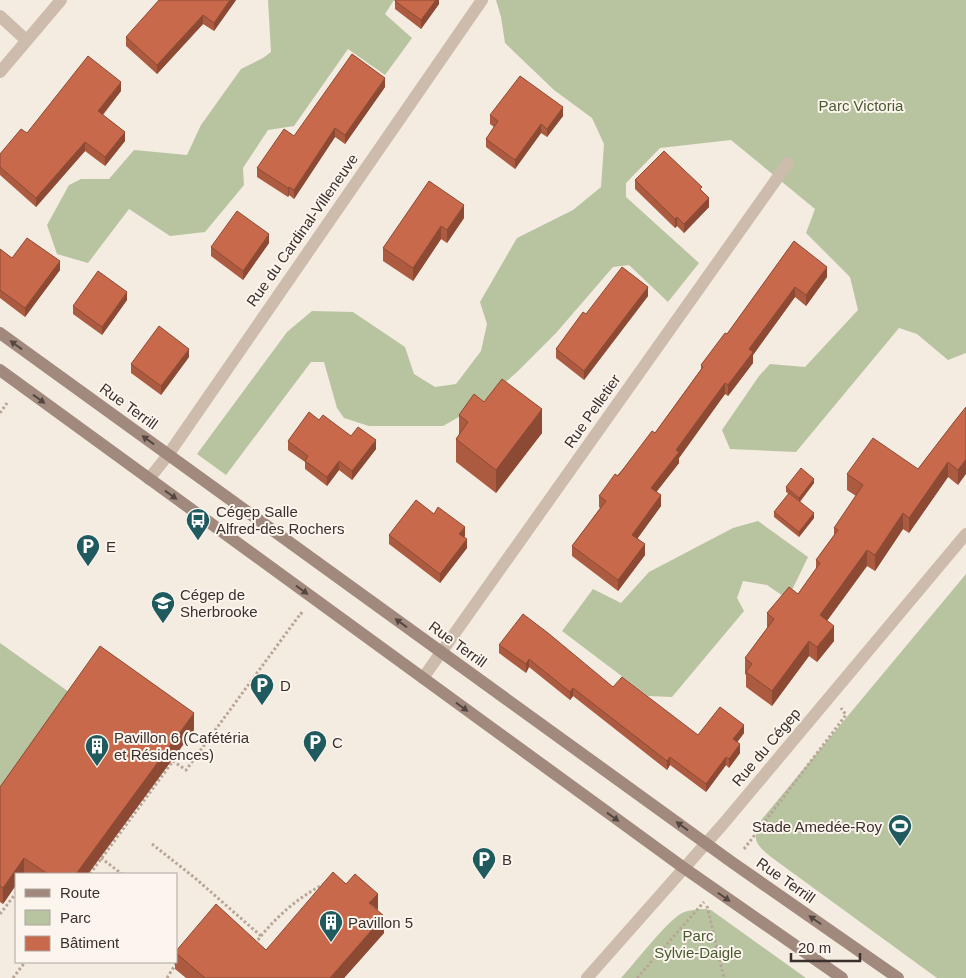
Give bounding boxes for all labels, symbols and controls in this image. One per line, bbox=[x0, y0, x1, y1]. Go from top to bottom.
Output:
park label: Parc Victoria bbox=[819, 97, 904, 114]
street label: Rue du Cardinal-Villeneuve bbox=[243, 150, 361, 310]
one-way arrow bbox=[9, 340, 23, 350]
street label: Rue Pelletier bbox=[560, 371, 624, 451]
street label: Rue Terrill bbox=[97, 379, 161, 433]
one-way arrow bbox=[32, 394, 46, 404]
one-way arrow bbox=[141, 435, 155, 445]
one-way arrow bbox=[164, 489, 177, 500]
place label: Cégep Salle Alfred-des Rochers bbox=[216, 503, 344, 537]
bus stop icon: Cégep Salle Alfred-des Rochers bbox=[185, 507, 211, 541]
parking icon: E bbox=[75, 533, 101, 567]
place label: E bbox=[106, 538, 116, 555]
one-way arrow bbox=[295, 585, 309, 595]
place label: Cégep de Sherbrooke bbox=[180, 586, 258, 620]
school or university icon: Cégep de Sherbrooke bbox=[150, 590, 176, 624]
street label: Rue Terrill bbox=[426, 617, 490, 671]
one-way arrow bbox=[394, 618, 408, 628]
parking icon: D bbox=[249, 672, 275, 706]
place label: D bbox=[280, 677, 291, 694]
one-way arrow bbox=[455, 702, 469, 712]
street label: Rue du Cégep bbox=[728, 704, 804, 790]
place label: Pavillon 6 (Cafétéria et Résidences) bbox=[114, 729, 250, 763]
parking icon: C bbox=[302, 729, 328, 763]
building icon: Pavillon 6 (Cafétéria et Résidences) bbox=[84, 733, 110, 767]
place label: C bbox=[332, 734, 343, 751]
one-way arrow bbox=[606, 811, 619, 822]
sports icon: Stade Amedée-Roy bbox=[887, 813, 913, 847]
place label: Stade Amedée-Roy bbox=[752, 818, 883, 835]
one-way arrow bbox=[676, 822, 689, 832]
parking icon: B bbox=[471, 846, 497, 880]
place label: B bbox=[502, 851, 512, 868]
street label: Rue Terrill bbox=[754, 854, 818, 906]
legend bbox=[15, 873, 178, 963]
text: Route bbox=[60, 884, 100, 901]
one-way arrow bbox=[717, 892, 730, 901]
text: Parc bbox=[60, 909, 91, 926]
building icon: Pavillon 5 bbox=[318, 909, 344, 943]
place label: Pavillon 5 bbox=[348, 914, 413, 931]
one-way arrow bbox=[808, 915, 822, 925]
park label: Parc Sylvie-Daigle bbox=[654, 927, 742, 961]
scale bar bbox=[791, 930, 860, 962]
text: Bâtiment bbox=[60, 934, 120, 951]
text: 20 m bbox=[798, 939, 831, 956]

